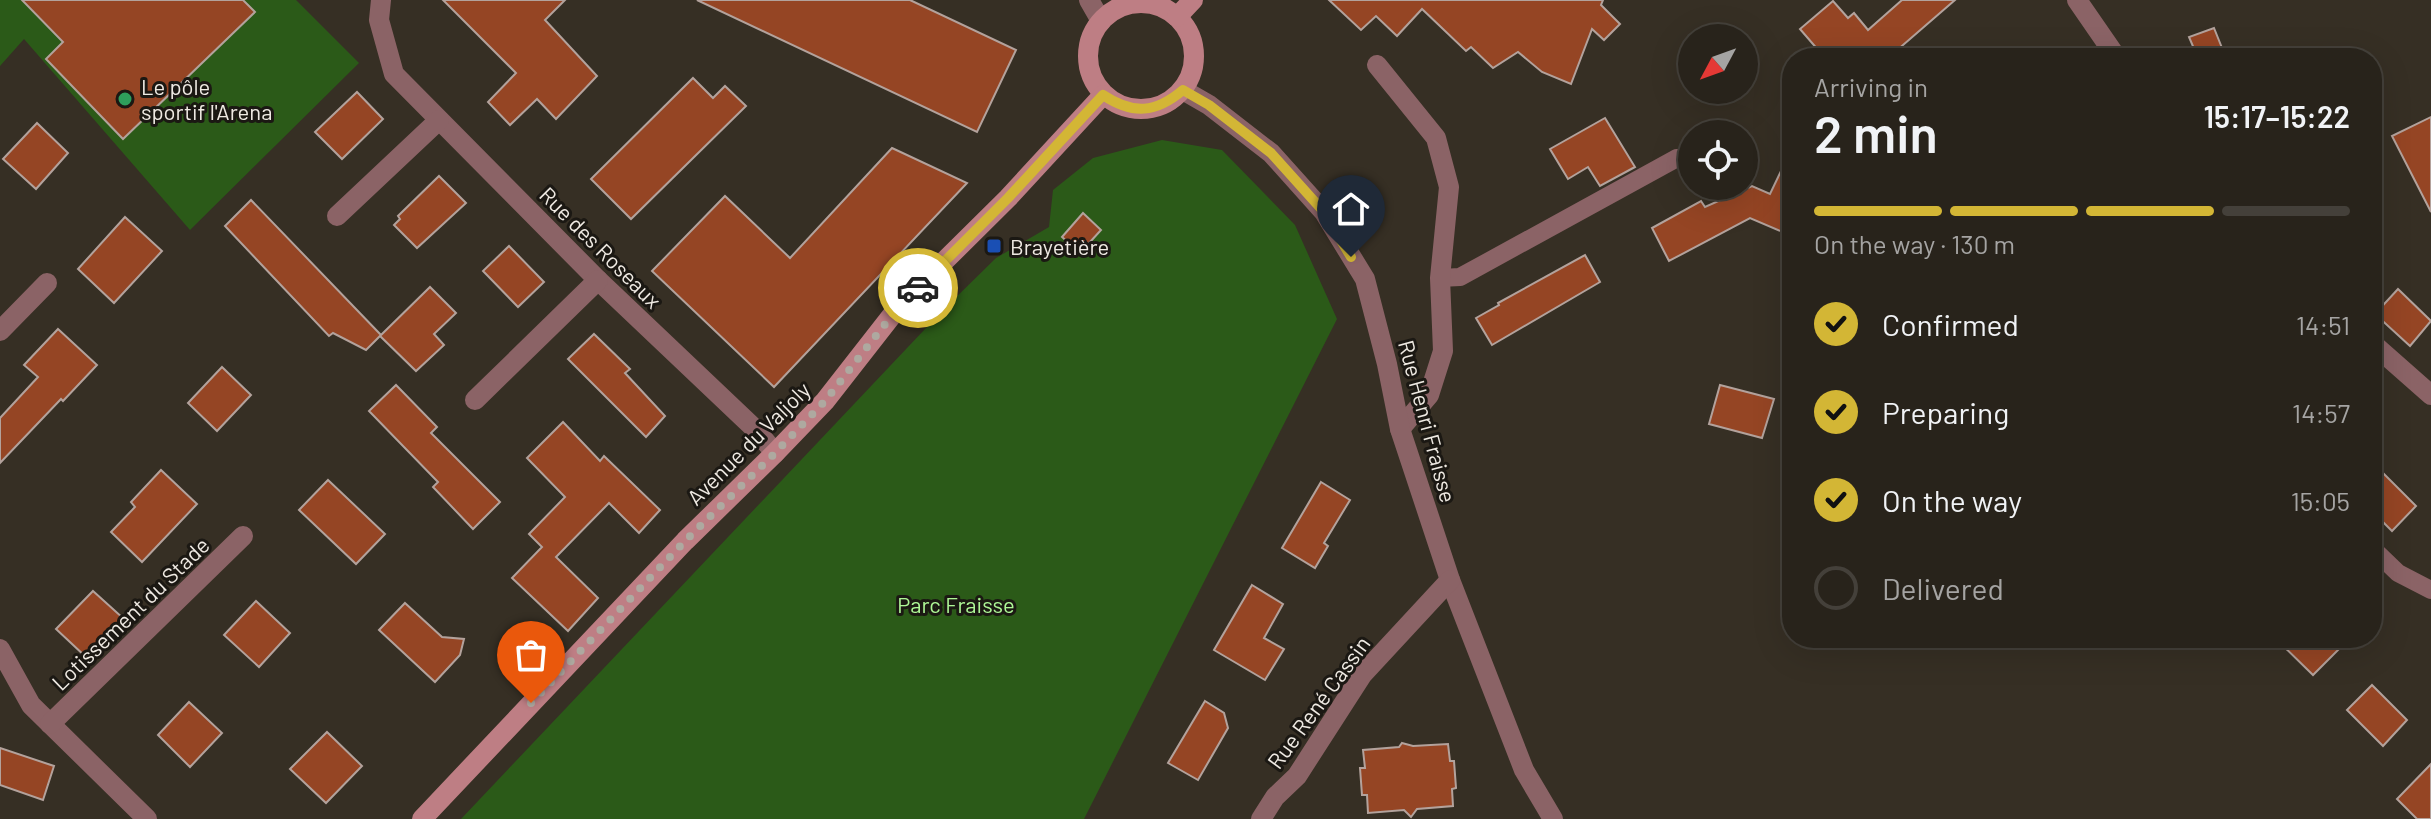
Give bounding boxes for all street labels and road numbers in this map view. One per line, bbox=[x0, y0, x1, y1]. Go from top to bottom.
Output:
street label: Rue des Roseaux bbox=[535, 181, 667, 313]
street label: Rue Henri Fraisse bbox=[1394, 337, 1462, 505]
street label: Avenue du Valjoly bbox=[681, 376, 815, 510]
street label: Lotissement du Stade bbox=[46, 531, 214, 695]
street label: Rue René Cassin bbox=[1261, 631, 1375, 773]

